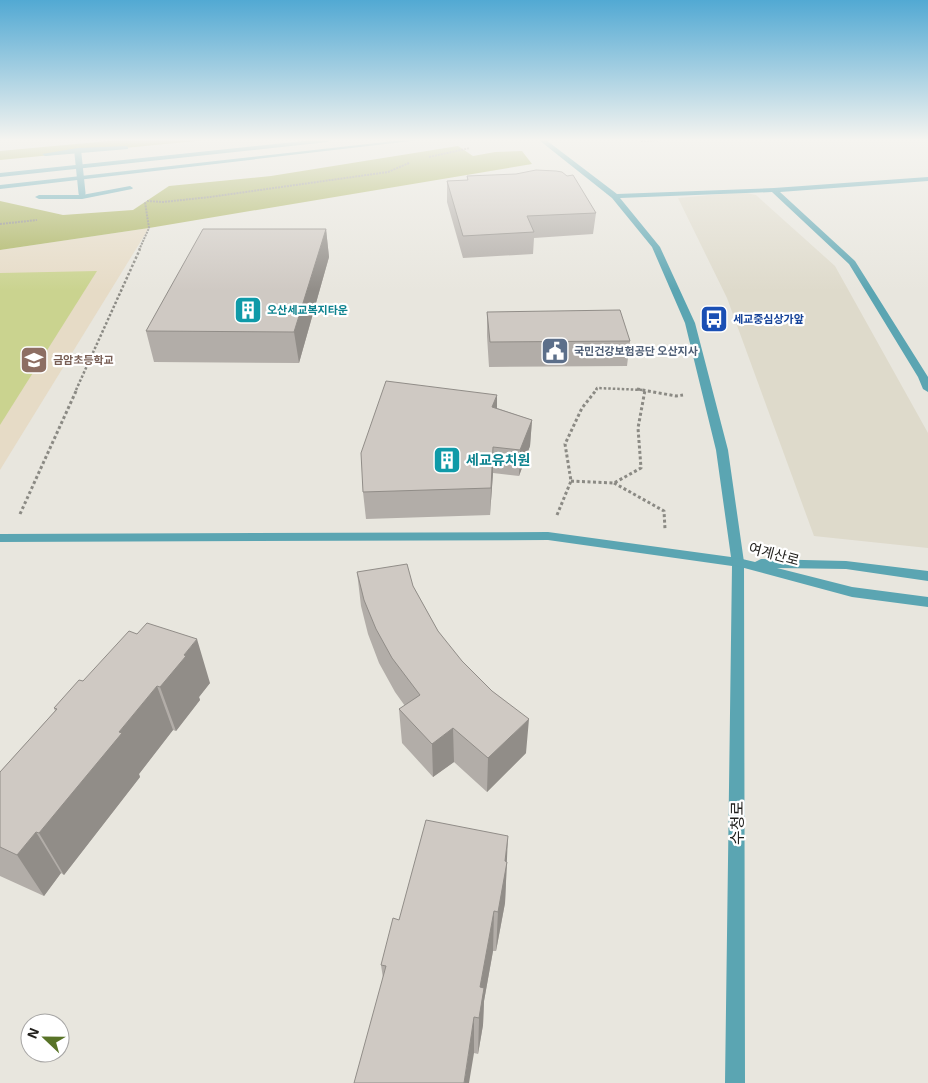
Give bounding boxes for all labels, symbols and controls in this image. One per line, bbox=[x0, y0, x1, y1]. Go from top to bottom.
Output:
building icon: 오산세교복지타운 bbox=[233, 295, 263, 325]
place label: 오산세교복지타운 bbox=[267, 303, 348, 316]
bus stop icon: 세교중심상가앞 bbox=[699, 304, 729, 334]
place label: 세교중심상가앞 bbox=[733, 312, 804, 325]
public building icon: 국민건강보험공단 오산지사 bbox=[540, 336, 570, 366]
place label: 국민건강보험공단 오산지사 bbox=[574, 344, 698, 357]
school or university icon: 금암초등학교 bbox=[19, 345, 49, 375]
place label: 금암초등학교 bbox=[53, 353, 114, 366]
building icon: 세교유치원 bbox=[432, 445, 462, 475]
place label: 세교유치원 bbox=[466, 451, 530, 468]
street label: 여계산로 bbox=[747, 539, 801, 568]
street label: 수청로 bbox=[727, 801, 746, 845]
north arrow bbox=[20, 1013, 70, 1063]
text: N bbox=[23, 1025, 42, 1041]

